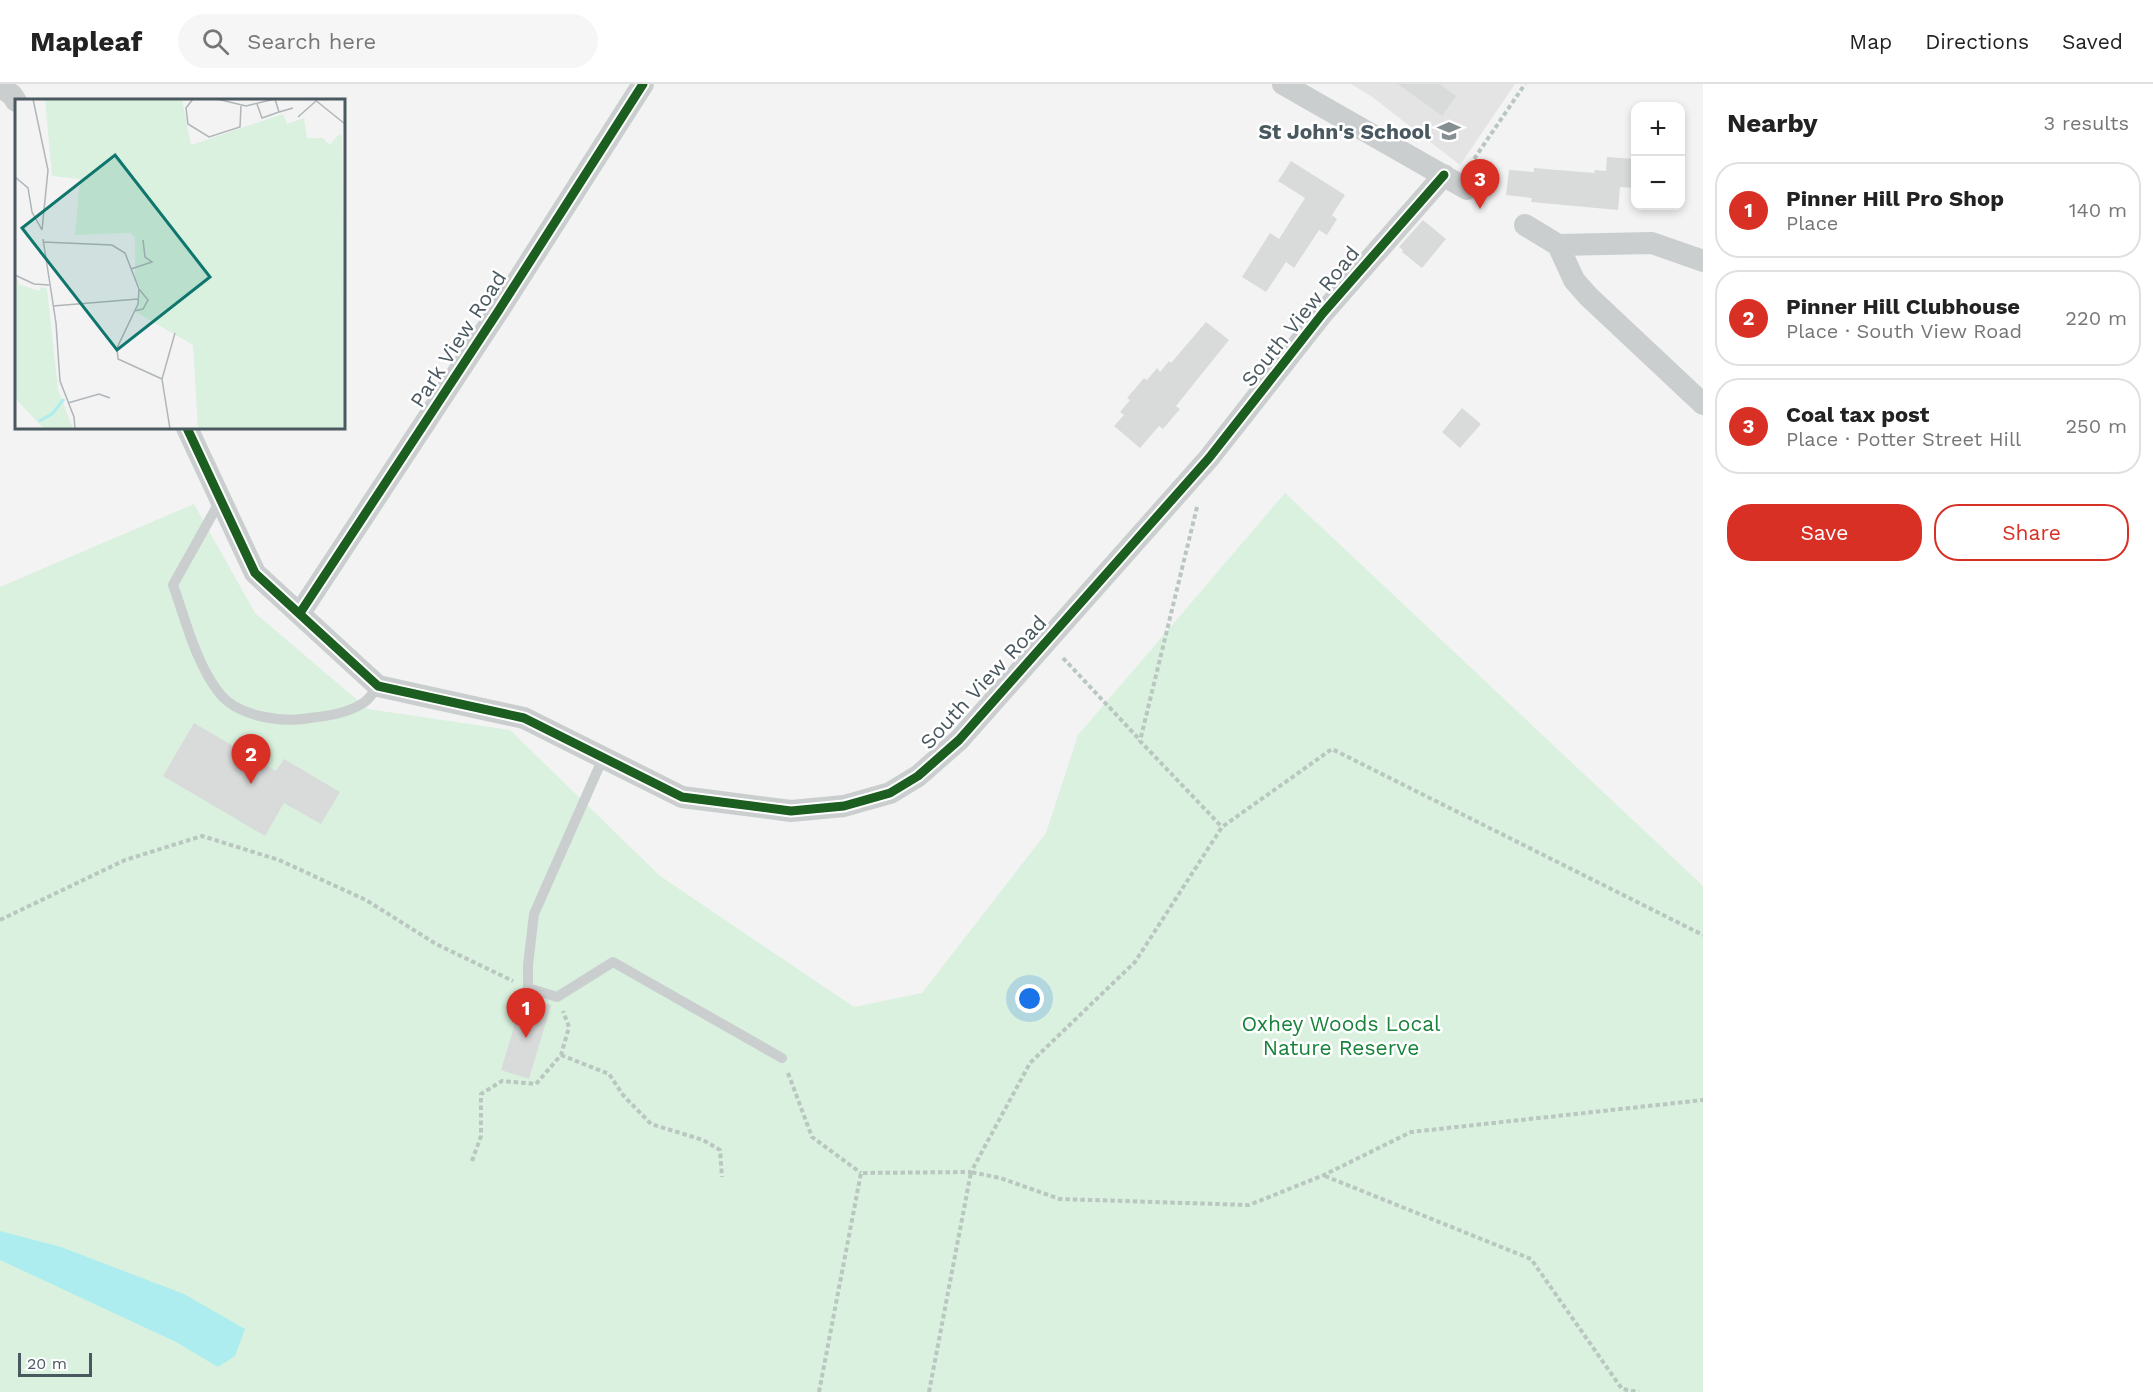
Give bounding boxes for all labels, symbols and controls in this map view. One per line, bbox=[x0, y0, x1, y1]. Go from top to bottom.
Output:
search box bbox=[178, 14, 598, 68]
text: Mapleaf bbox=[30, 25, 142, 58]
icon: search bbox=[199, 25, 232, 58]
text: Search here bbox=[247, 29, 376, 54]
text: Map bbox=[1849, 29, 1892, 54]
text: Directions bbox=[1925, 29, 2029, 54]
text: Saved bbox=[2062, 29, 2123, 54]
inset map bbox=[15, 99, 345, 429]
map controls bbox=[1631, 102, 1685, 210]
button: + bbox=[1631, 102, 1685, 156]
text: Nearby bbox=[1727, 108, 1818, 138]
text: 3 results bbox=[2044, 111, 2129, 135]
school or university icon: St John's School bbox=[1436, 118, 1462, 144]
place label: St John's School bbox=[1258, 119, 1431, 144]
button: − bbox=[1631, 156, 1685, 210]
pin: 3 bbox=[1460, 160, 1500, 209]
text: Pinner Hill Pro Shop bbox=[1786, 186, 2004, 211]
text: 1 bbox=[1744, 198, 1753, 222]
text: 140 m bbox=[2069, 198, 2127, 222]
text: Place bbox=[1786, 211, 1838, 235]
street label: South View Road bbox=[1236, 241, 1364, 391]
street label: Park View Road bbox=[405, 266, 511, 412]
text: Pinner Hill Clubhouse bbox=[1786, 294, 2020, 319]
text: 2 bbox=[1743, 306, 1754, 330]
text: 220 m bbox=[2065, 306, 2127, 330]
text: Place · South View Road bbox=[1786, 319, 2022, 343]
text: Coal tax post bbox=[1786, 402, 1929, 427]
text: 3 bbox=[1743, 414, 1754, 438]
text: 250 m bbox=[2065, 414, 2127, 438]
text: Place · Potter Street Hill bbox=[1786, 427, 2021, 451]
button: Save bbox=[1727, 504, 1922, 561]
button: Share bbox=[1934, 504, 2129, 561]
street label: South View Road bbox=[915, 610, 1051, 754]
pin: 2 bbox=[232, 734, 270, 784]
your location bbox=[1015, 984, 1044, 1013]
pin: 1 bbox=[506, 988, 546, 1038]
park label: Oxhey Woods Local Nature Reserve bbox=[1241, 1011, 1441, 1060]
scale bar bbox=[18, 1350, 92, 1378]
text: 20 m bbox=[27, 1354, 67, 1373]

